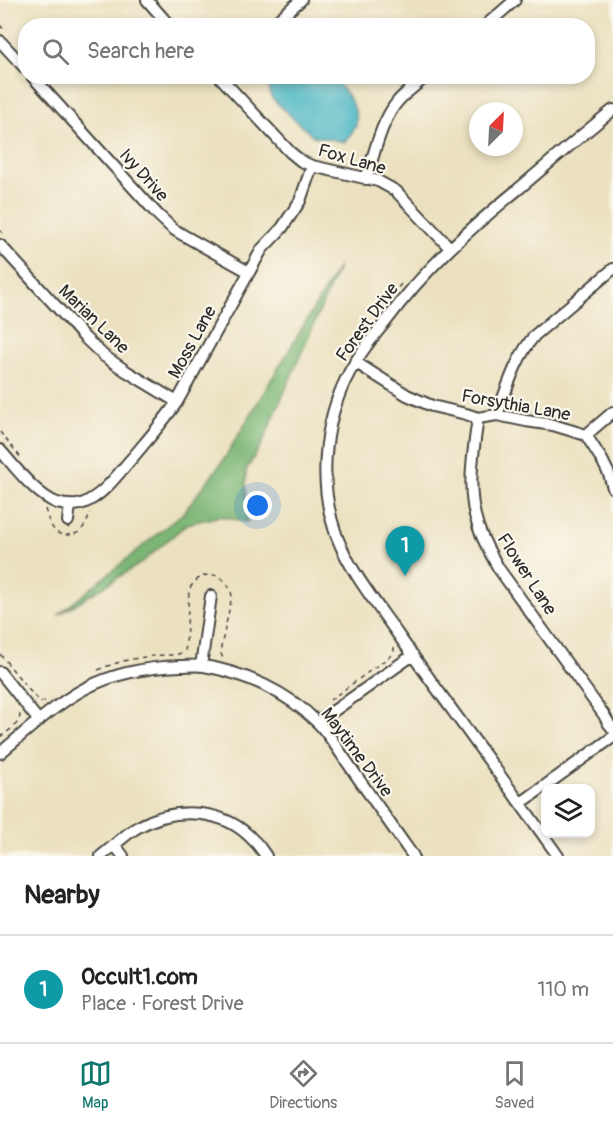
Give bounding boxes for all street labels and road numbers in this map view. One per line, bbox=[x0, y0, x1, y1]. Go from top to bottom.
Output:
street label: Fox Lane bbox=[315, 139, 388, 180]
street label: Ivy Drive bbox=[114, 144, 173, 207]
street label: Forest Drive bbox=[331, 278, 404, 366]
street label: Marian Lane bbox=[53, 280, 134, 359]
street label: Moss Lane bbox=[163, 302, 222, 383]
street label: Forsythia Lane bbox=[460, 385, 572, 426]
street label: Flower Lane bbox=[492, 529, 562, 620]
street label: Maytime Drive bbox=[315, 703, 398, 802]

